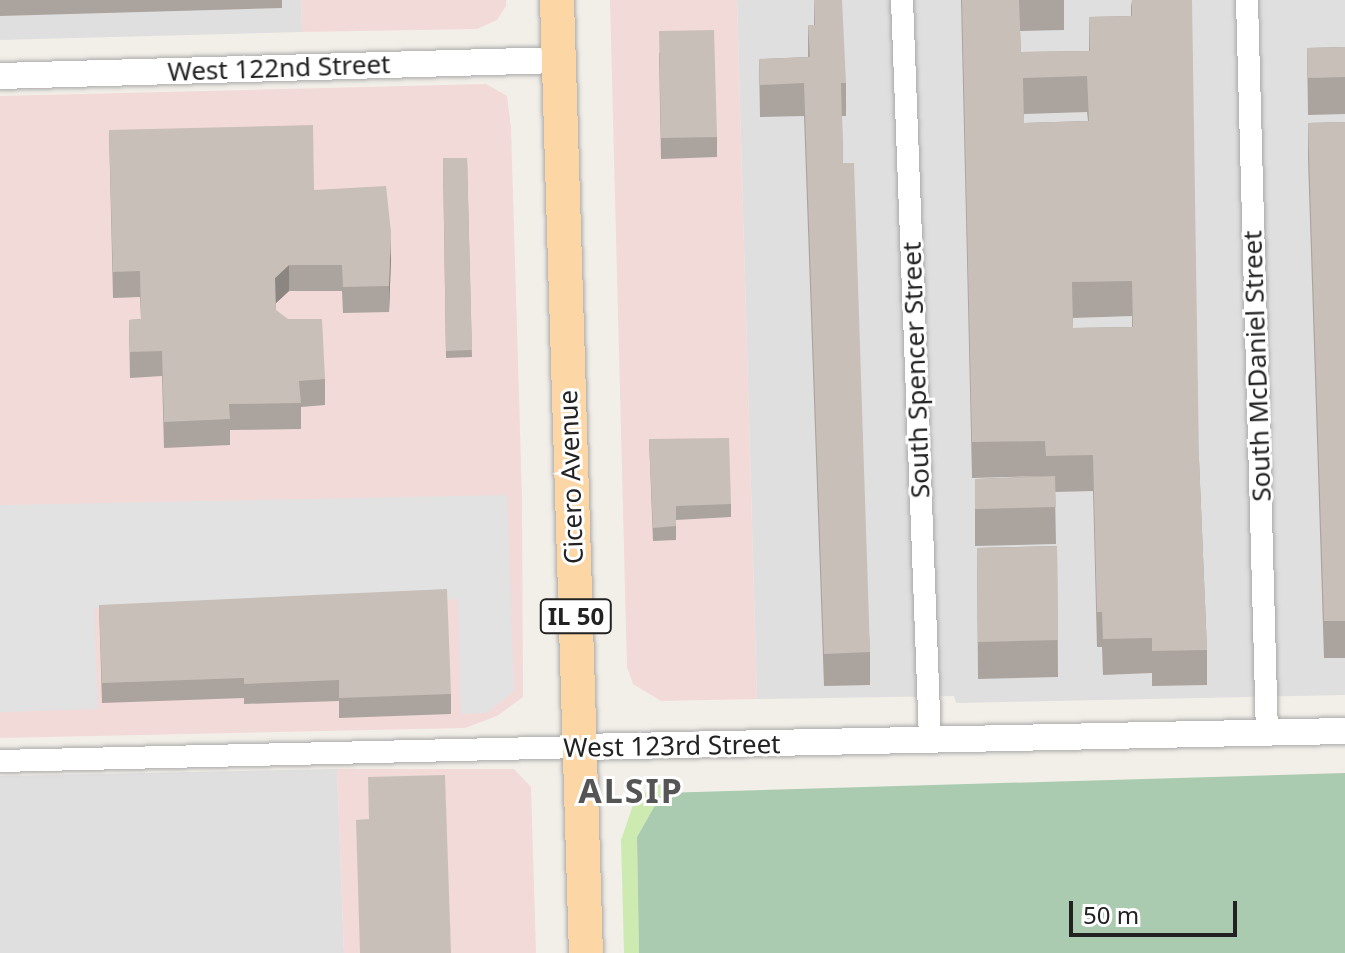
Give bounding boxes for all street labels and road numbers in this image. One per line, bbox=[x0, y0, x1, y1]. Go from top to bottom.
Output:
street label: West 122nd Street bbox=[167, 49, 391, 87]
street label: South McDaniel Street bbox=[1237, 230, 1277, 502]
street label: South Spencer Street bbox=[896, 241, 936, 499]
street label: Cicero Avenue bbox=[552, 389, 590, 565]
road number: IL 50 bbox=[538, 596, 614, 636]
street label: West 123rd Street bbox=[563, 729, 781, 763]

